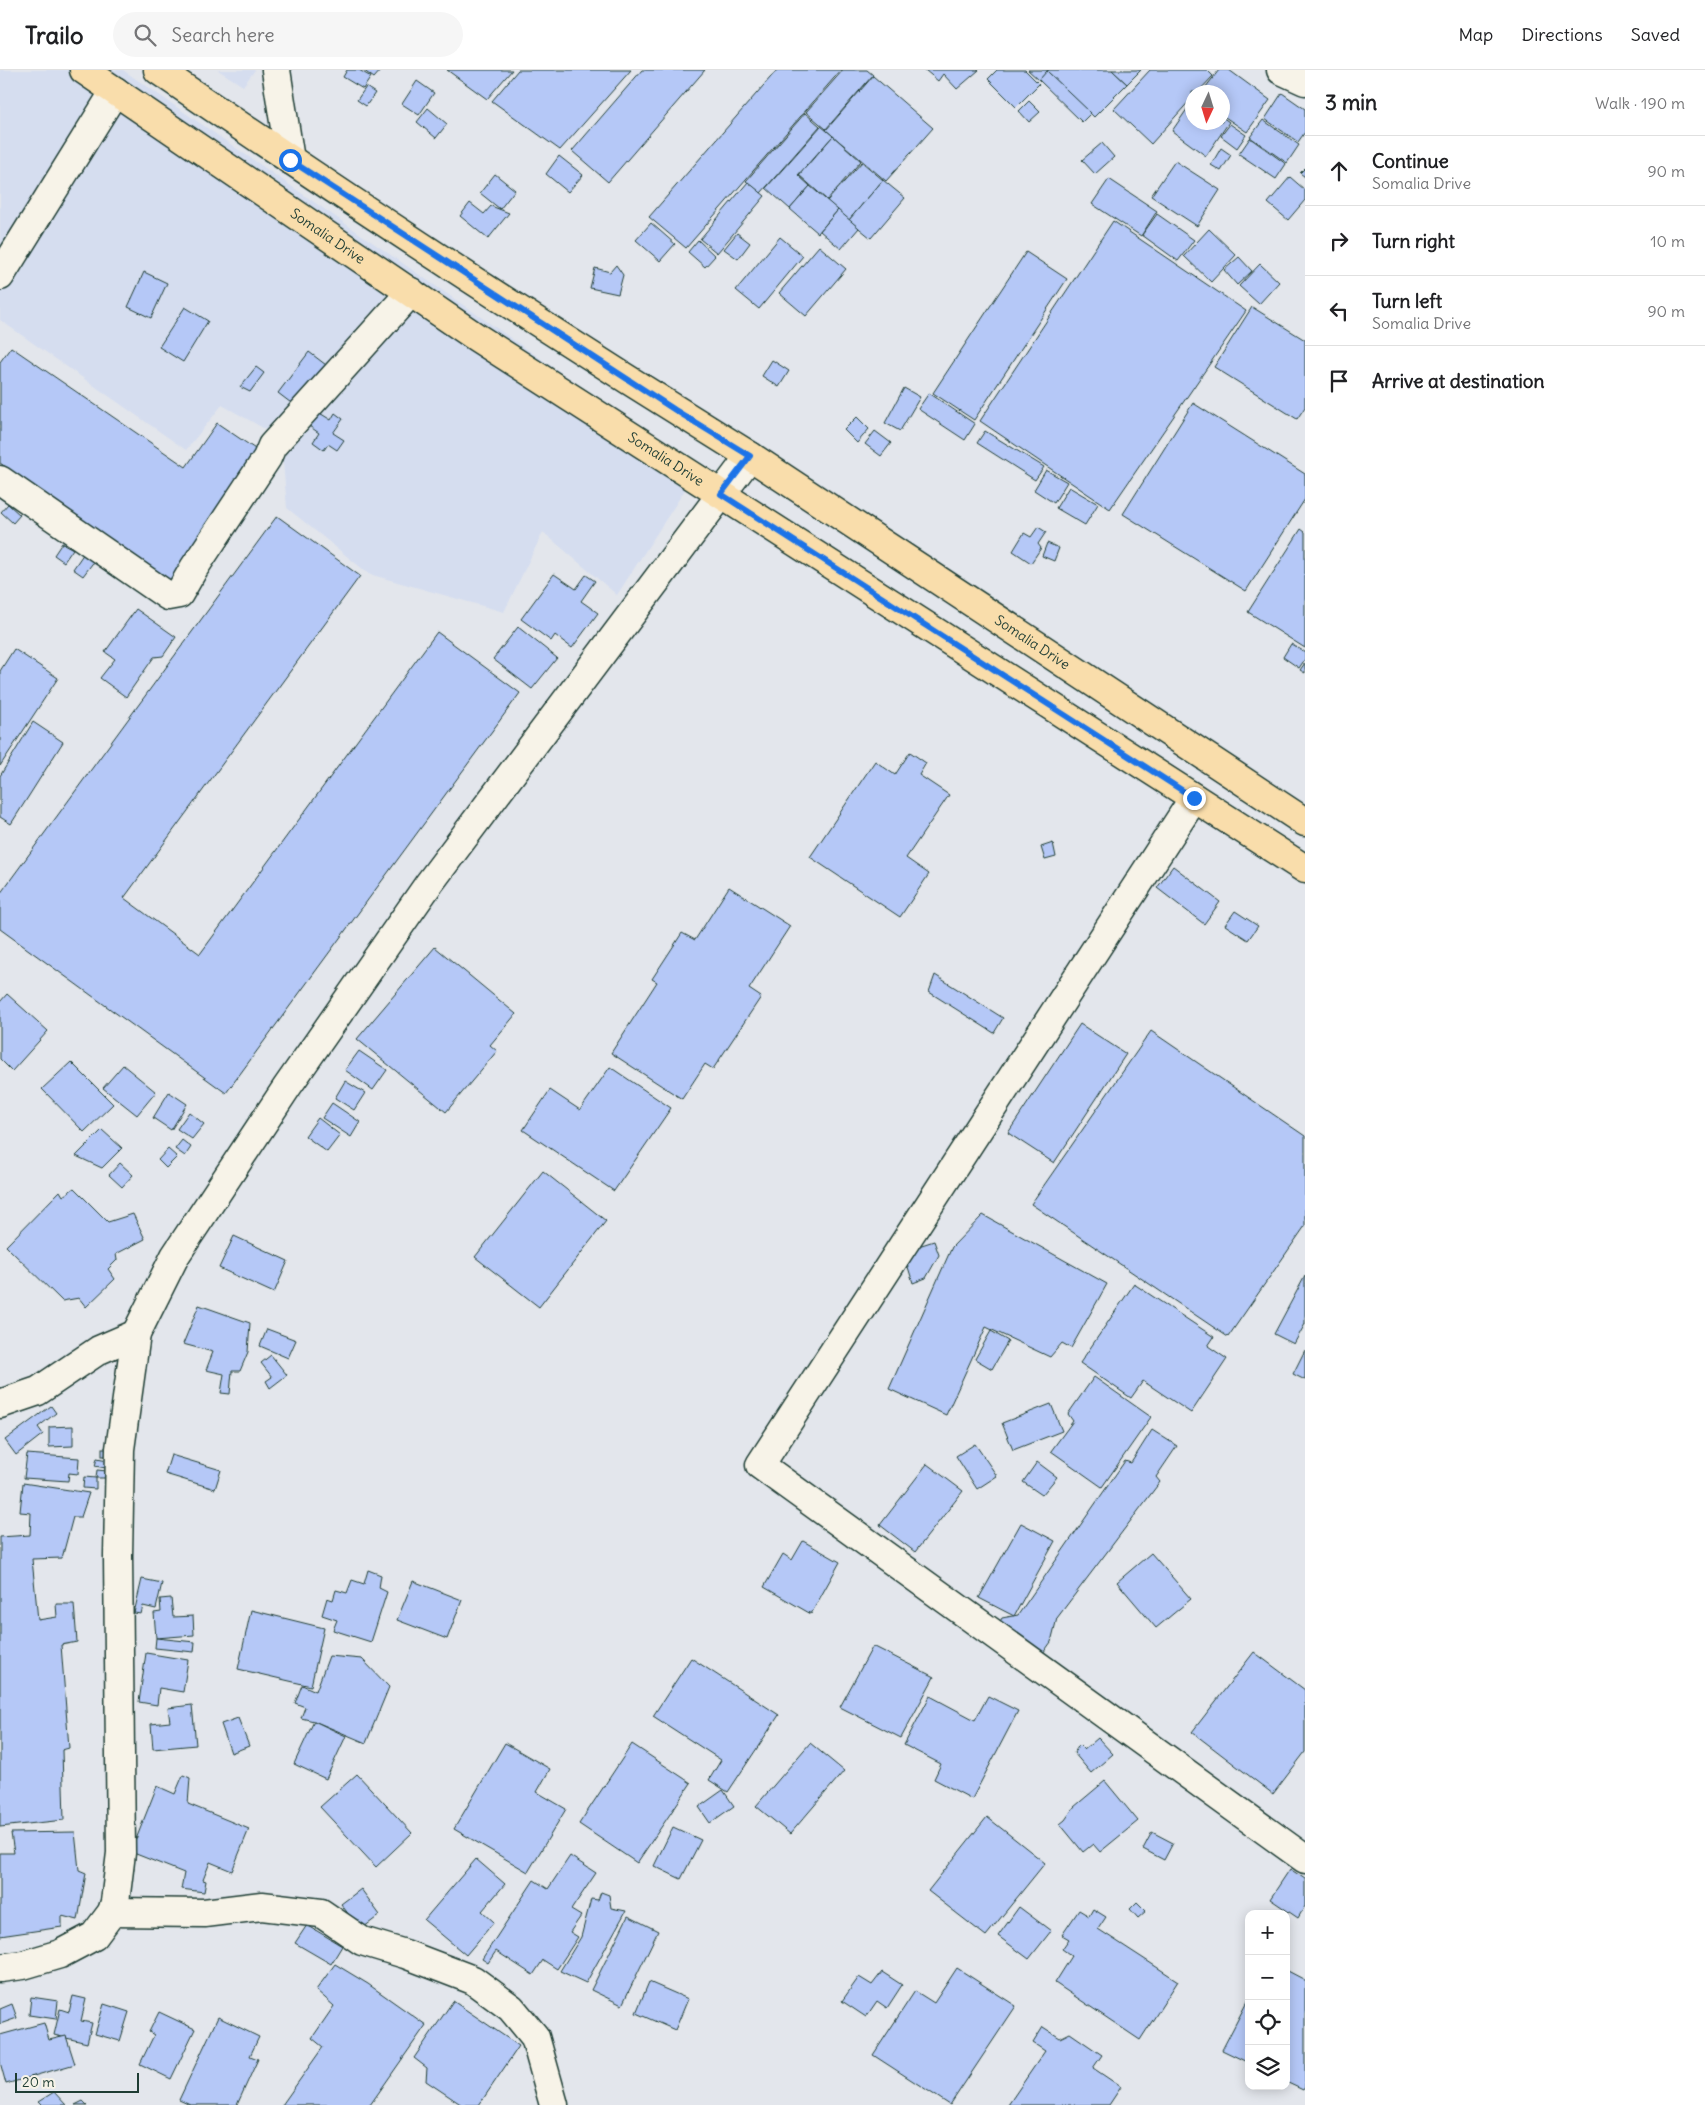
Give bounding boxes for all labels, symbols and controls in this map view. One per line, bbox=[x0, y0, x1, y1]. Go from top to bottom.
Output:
search box bbox=[113, 12, 463, 57]
text: Trailo bbox=[25, 20, 83, 50]
icon: search bbox=[131, 21, 159, 49]
text: Search here bbox=[171, 23, 274, 47]
text: Map bbox=[1458, 23, 1493, 46]
text: Directions bbox=[1521, 23, 1603, 46]
text: Saved bbox=[1631, 23, 1680, 46]
north arrow bbox=[1185, 85, 1230, 130]
text: 3 min bbox=[1325, 89, 1377, 116]
text: Walk · 190 m bbox=[1595, 93, 1685, 113]
route start bbox=[279, 149, 302, 172]
text: Continue bbox=[1372, 149, 1449, 173]
icon: ahead bbox=[1325, 157, 1353, 185]
text: 90 m bbox=[1647, 161, 1685, 181]
text: Somalia Drive bbox=[1372, 173, 1471, 193]
street label: Somalia Drive bbox=[287, 204, 369, 268]
icon: right bbox=[1325, 227, 1353, 255]
text: Turn right bbox=[1372, 229, 1455, 253]
text: 10 m bbox=[1650, 231, 1685, 251]
text: Turn left bbox=[1372, 289, 1442, 313]
icon: left bbox=[1325, 297, 1353, 325]
text: 90 m bbox=[1647, 301, 1685, 321]
text: Somalia Drive bbox=[1372, 313, 1471, 333]
icon: arrive bbox=[1325, 367, 1353, 395]
text: Arrive at destination bbox=[1372, 369, 1545, 393]
street label: Somalia Drive bbox=[625, 428, 707, 490]
street label: Somalia Drive bbox=[991, 611, 1074, 674]
route end bbox=[1183, 787, 1206, 810]
map controls bbox=[1245, 1910, 1290, 2090]
button: + bbox=[1245, 1910, 1290, 1955]
button: − bbox=[1245, 1955, 1290, 2000]
button: locate bbox=[1245, 2000, 1290, 2045]
button: layers bbox=[1245, 2045, 1290, 2090]
scale bar bbox=[15, 2070, 139, 2093]
text: 20 m bbox=[22, 2073, 55, 2091]

